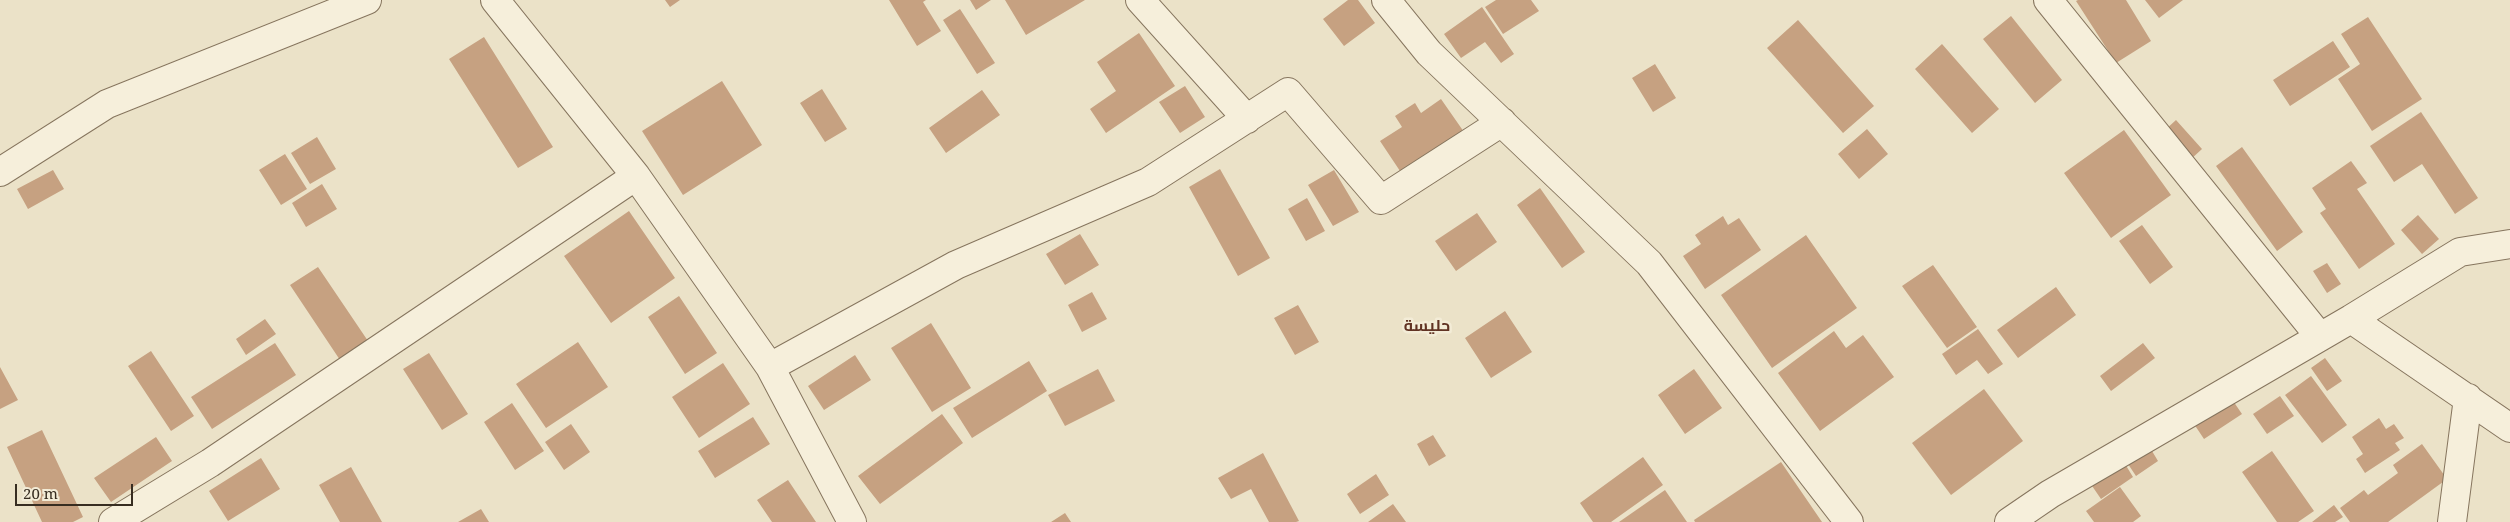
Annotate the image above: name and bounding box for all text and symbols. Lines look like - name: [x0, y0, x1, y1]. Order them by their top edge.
- district label: حليسة: [1404, 316, 1450, 336]
- scale bar: [18, 474, 135, 506]
- text: 20 m: [23, 483, 58, 503]

